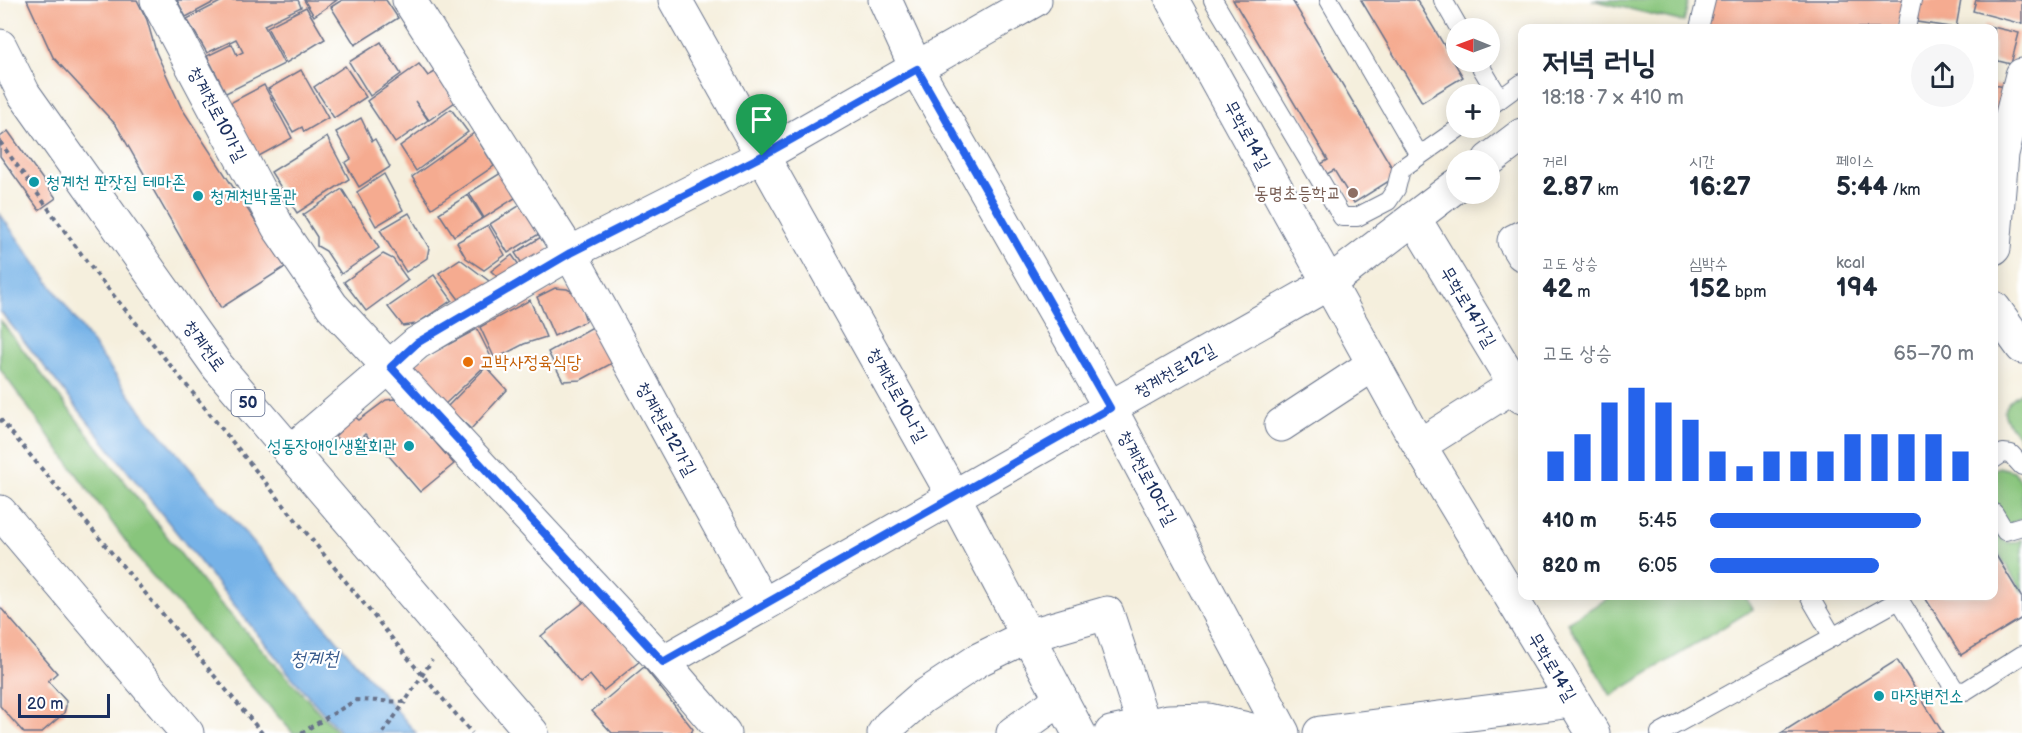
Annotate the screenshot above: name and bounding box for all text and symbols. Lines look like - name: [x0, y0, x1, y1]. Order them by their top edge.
- north arrow: [1446, 18, 1500, 72]
- map controls: [1446, 18, 1500, 204]
- text: 저녁 러닝: [1542, 43, 1657, 83]
- button: share: [1911, 44, 1974, 107]
- street label: 청계천로10가길: [183, 63, 251, 165]
- button: +: [1446, 84, 1500, 138]
- text: 18:18 · 7 × 410 m: [1542, 86, 1684, 110]
- pin: [736, 94, 787, 156]
- street label: 무학로14길: [1219, 97, 1275, 174]
- icon: arrive: [745, 103, 778, 136]
- button: −: [1446, 150, 1500, 204]
- text: 거리: [1542, 153, 1568, 172]
- text: 시간: [1689, 153, 1715, 172]
- text: 페이스: [1836, 153, 1875, 172]
- place label: 청계천 판잣집 테마존: [46, 172, 186, 193]
- text: 2.87: [1542, 172, 1593, 203]
- text: 16:27: [1689, 172, 1751, 203]
- text: 5:44: [1836, 172, 1888, 203]
- marker: 청계천 판잣집 테마존: [27, 175, 41, 189]
- text: km: [1593, 181, 1619, 200]
- text: /km: [1888, 181, 1921, 200]
- place label: 동명초등학교: [1254, 183, 1341, 204]
- place label: 청계천박물관: [210, 186, 297, 207]
- marker: 동명초등학교: [1346, 186, 1360, 200]
- marker: 청계천박물관: [191, 189, 205, 203]
- text: kcal: [1836, 254, 1865, 273]
- text: 고도 상승: [1542, 255, 1598, 274]
- text: 심박수: [1689, 255, 1728, 274]
- street label: 무학로14가길: [1436, 263, 1501, 352]
- text: 194: [1836, 273, 1878, 304]
- text: 42: [1542, 274, 1573, 305]
- text: 152: [1689, 274, 1731, 305]
- text: m: [1573, 283, 1590, 302]
- text: bpm: [1731, 283, 1766, 302]
- street label: 청계천로: [178, 316, 230, 376]
- street label: 청계천로12길: [1131, 339, 1220, 403]
- text: 고도 상승: [1542, 342, 1612, 366]
- text: 65–70 m: [1894, 342, 1974, 366]
- street label: 청계천로10나길: [862, 344, 932, 446]
- place label: 고박사정육식당: [480, 352, 582, 373]
- marker: 고박사정육식당: [461, 355, 475, 369]
- street label: 청계천로12가길: [631, 378, 701, 480]
- road number: 50: [232, 390, 264, 416]
- street label: 청계천로10다길: [1113, 427, 1181, 529]
- place label: 성동장애인생활회관: [267, 436, 397, 457]
- marker: 성동장애인생활회관: [402, 439, 416, 453]
- text: 410 m: [1542, 509, 1597, 533]
- text: 5:45: [1638, 509, 1677, 533]
- text: 820 m: [1542, 554, 1601, 578]
- text: 6:05: [1638, 554, 1677, 578]
- street label: 무학로14길: [1523, 629, 1581, 705]
- water label: 청계천: [290, 647, 340, 671]
- place label: 마장변전소: [1891, 686, 1963, 707]
- marker: 마장변전소: [1872, 689, 1886, 703]
- scale bar: [18, 691, 110, 718]
- text: 20 m: [27, 695, 63, 714]

